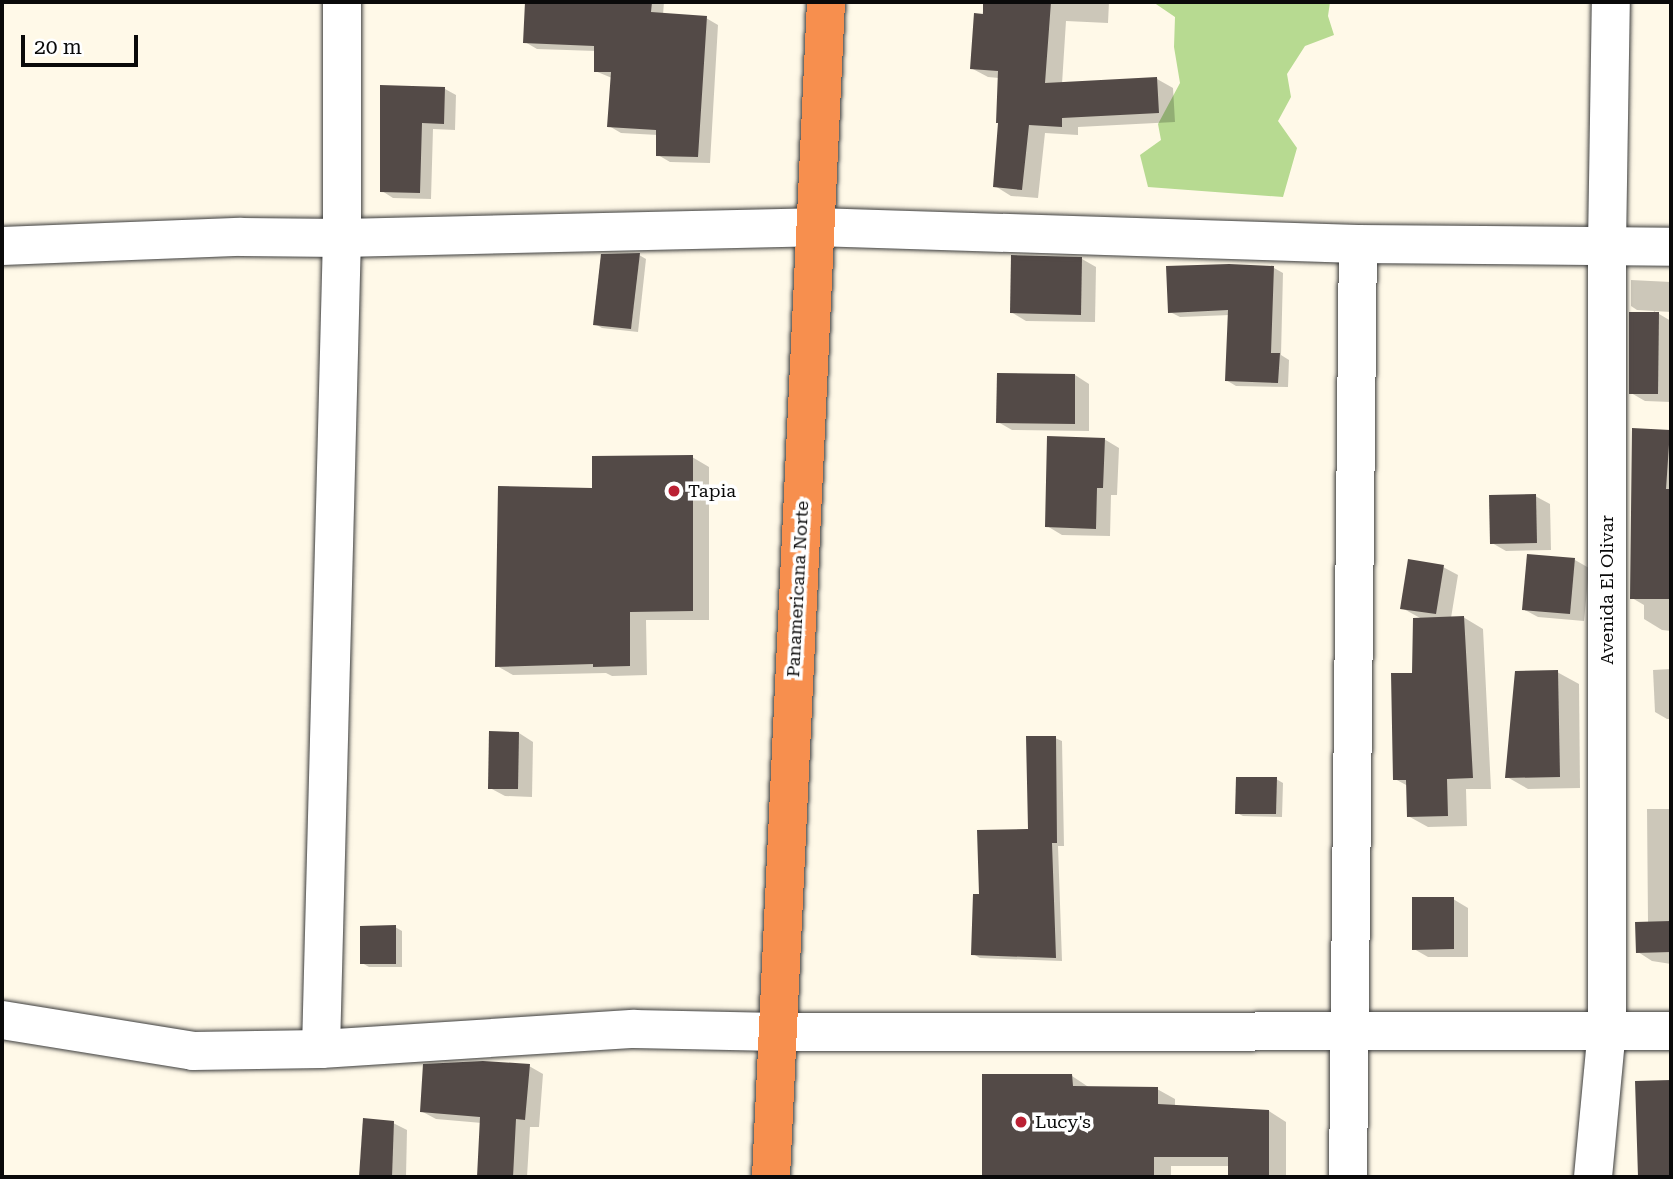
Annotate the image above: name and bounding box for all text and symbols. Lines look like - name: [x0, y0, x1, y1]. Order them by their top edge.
- scale bar: [24, 21, 142, 65]
- text: 20 m: [34, 35, 82, 59]
- place label: Tapia: [688, 480, 736, 502]
- marker: Tapia: [666, 483, 682, 499]
- street label: Panamericana Norte: [783, 500, 813, 678]
- street label: Avenida El Olivar: [1596, 515, 1618, 665]
- place label: Lucy's: [1035, 1111, 1091, 1133]
- marker: Lucy's: [1013, 1114, 1029, 1130]

